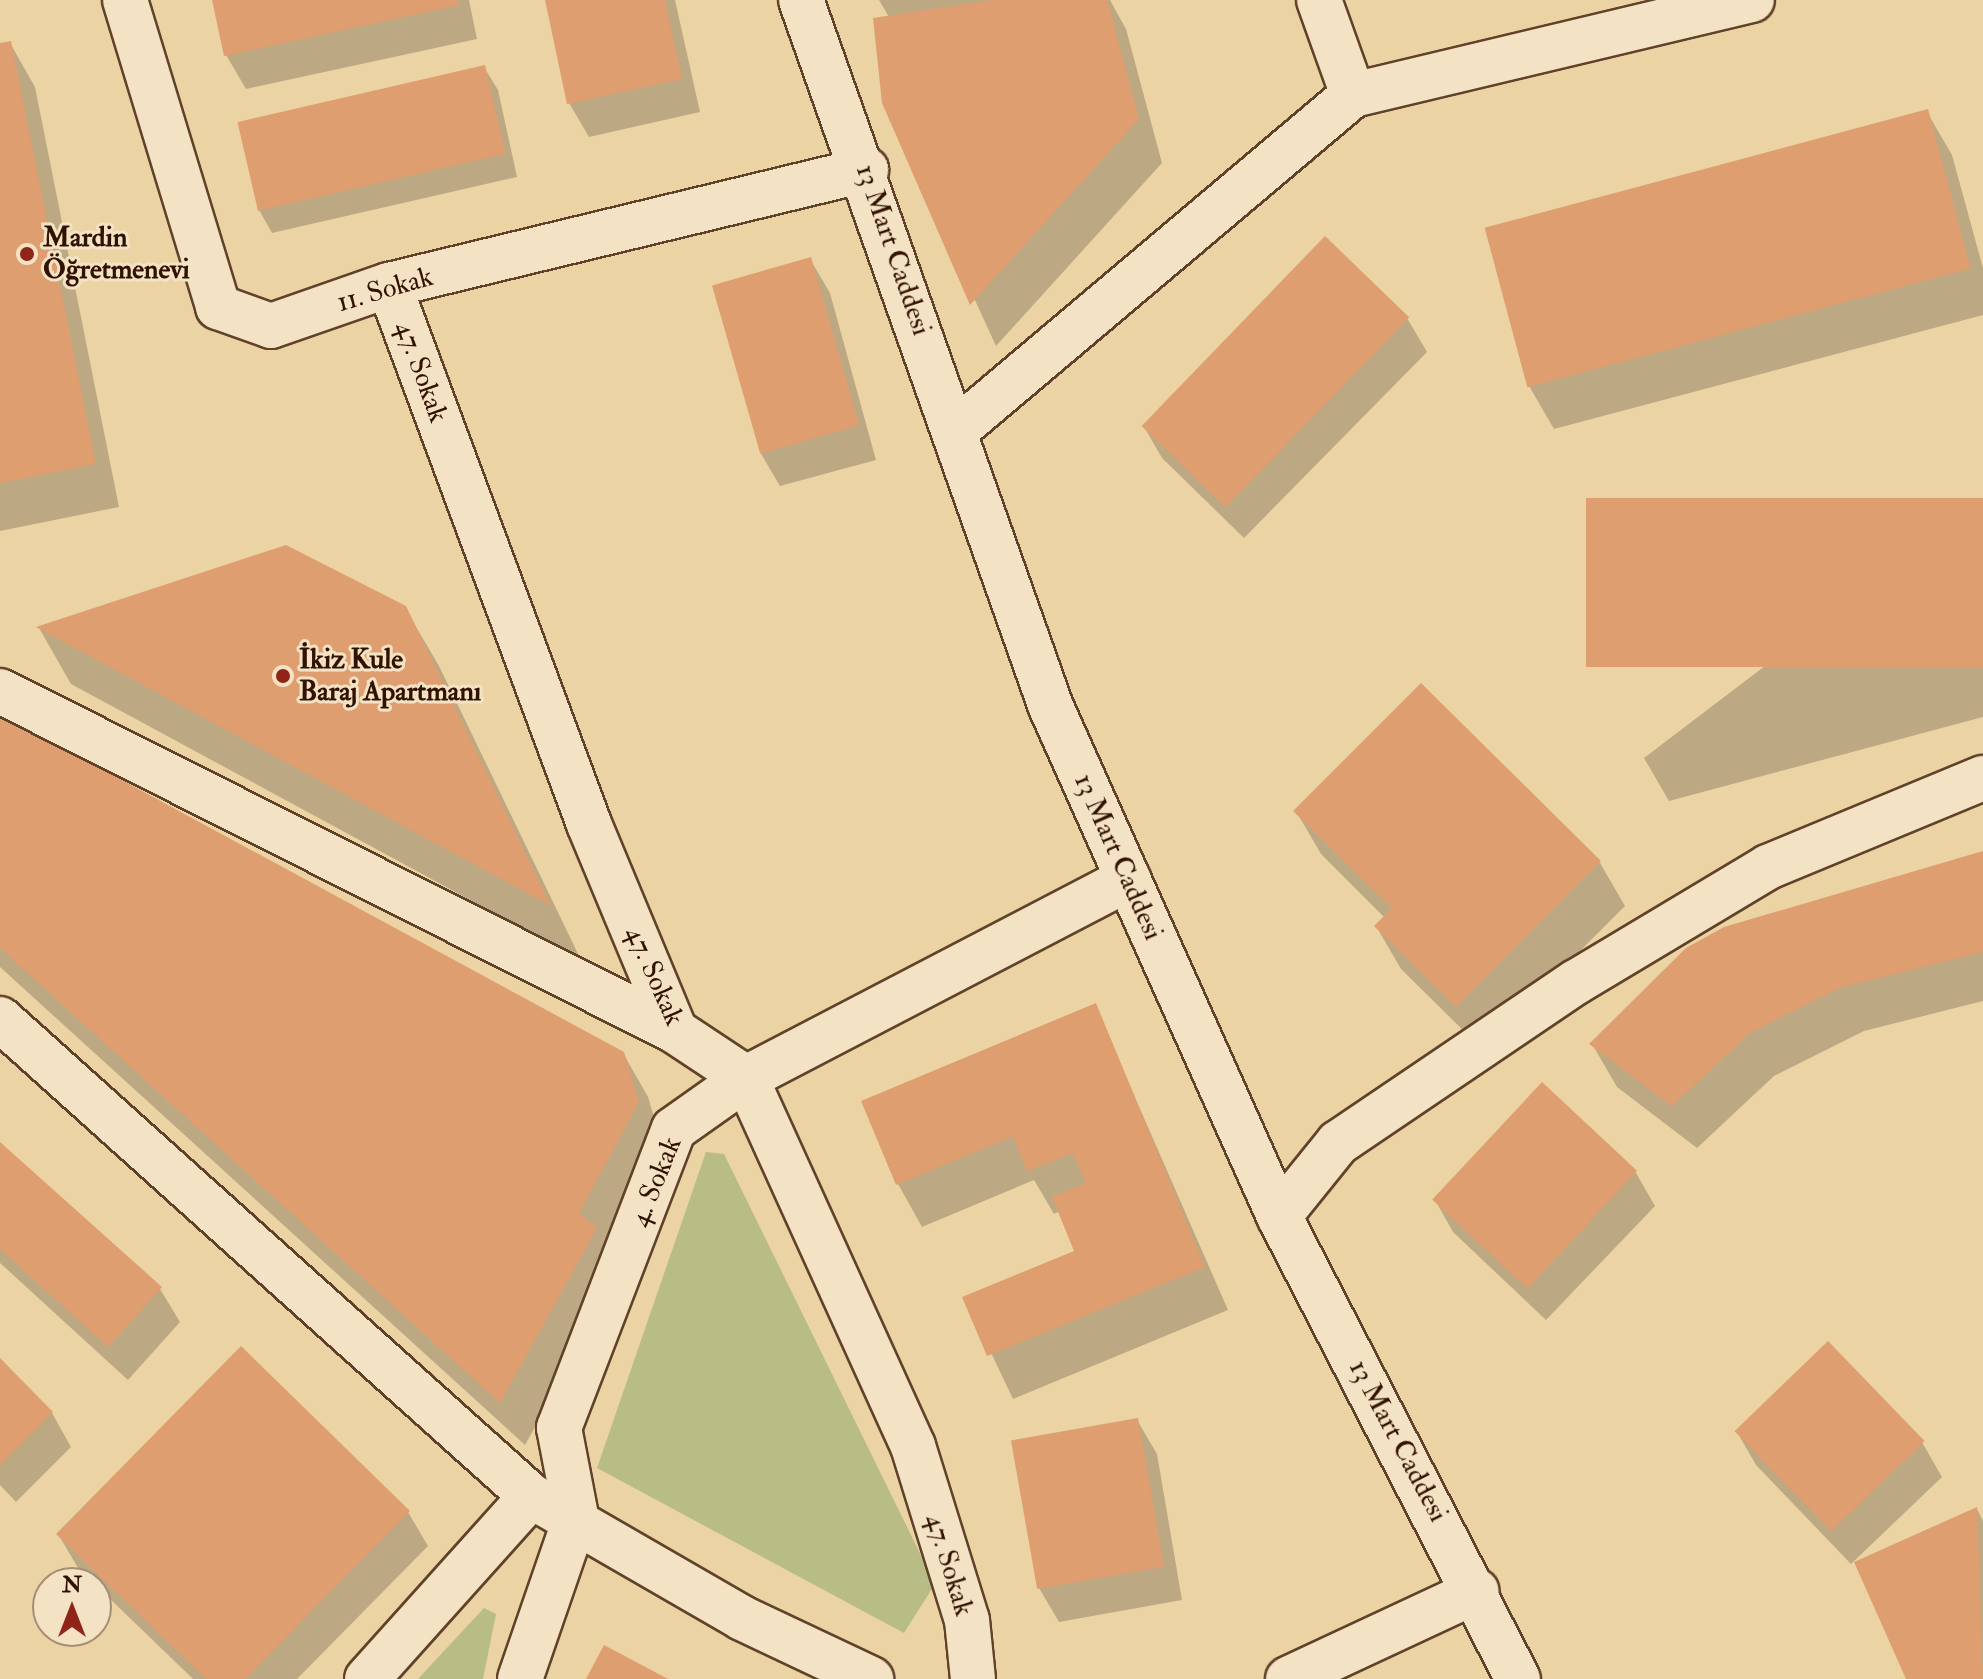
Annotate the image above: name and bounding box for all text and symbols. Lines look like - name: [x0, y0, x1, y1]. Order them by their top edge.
- street label: 13 Mart Caddesi: [848, 160, 938, 340]
- place label: Mardin Öğretmenevi: [43, 221, 190, 287]
- marker: Mardin Öğretmenevi: [18, 245, 36, 263]
- street label: 11. Sokak: [333, 260, 437, 320]
- street label: 47. Sokak: [387, 317, 455, 427]
- place label: İkiz Kule Baraj Apartmanı: [299, 643, 481, 709]
- marker: İkiz Kule Baraj Apartmanı: [274, 667, 292, 685]
- street label: 13 Mart Caddesi: [1066, 769, 1170, 945]
- street label: 47. Sokak: [617, 921, 691, 1031]
- street label: 4. Sokak: [623, 1132, 689, 1232]
- street label: 13 Mart Caddesi: [1341, 1354, 1455, 1528]
- street label: 47. Sokak: [918, 1510, 980, 1620]
- north arrow: [32, 1567, 112, 1647]
- text: N: [62, 1571, 82, 1599]

